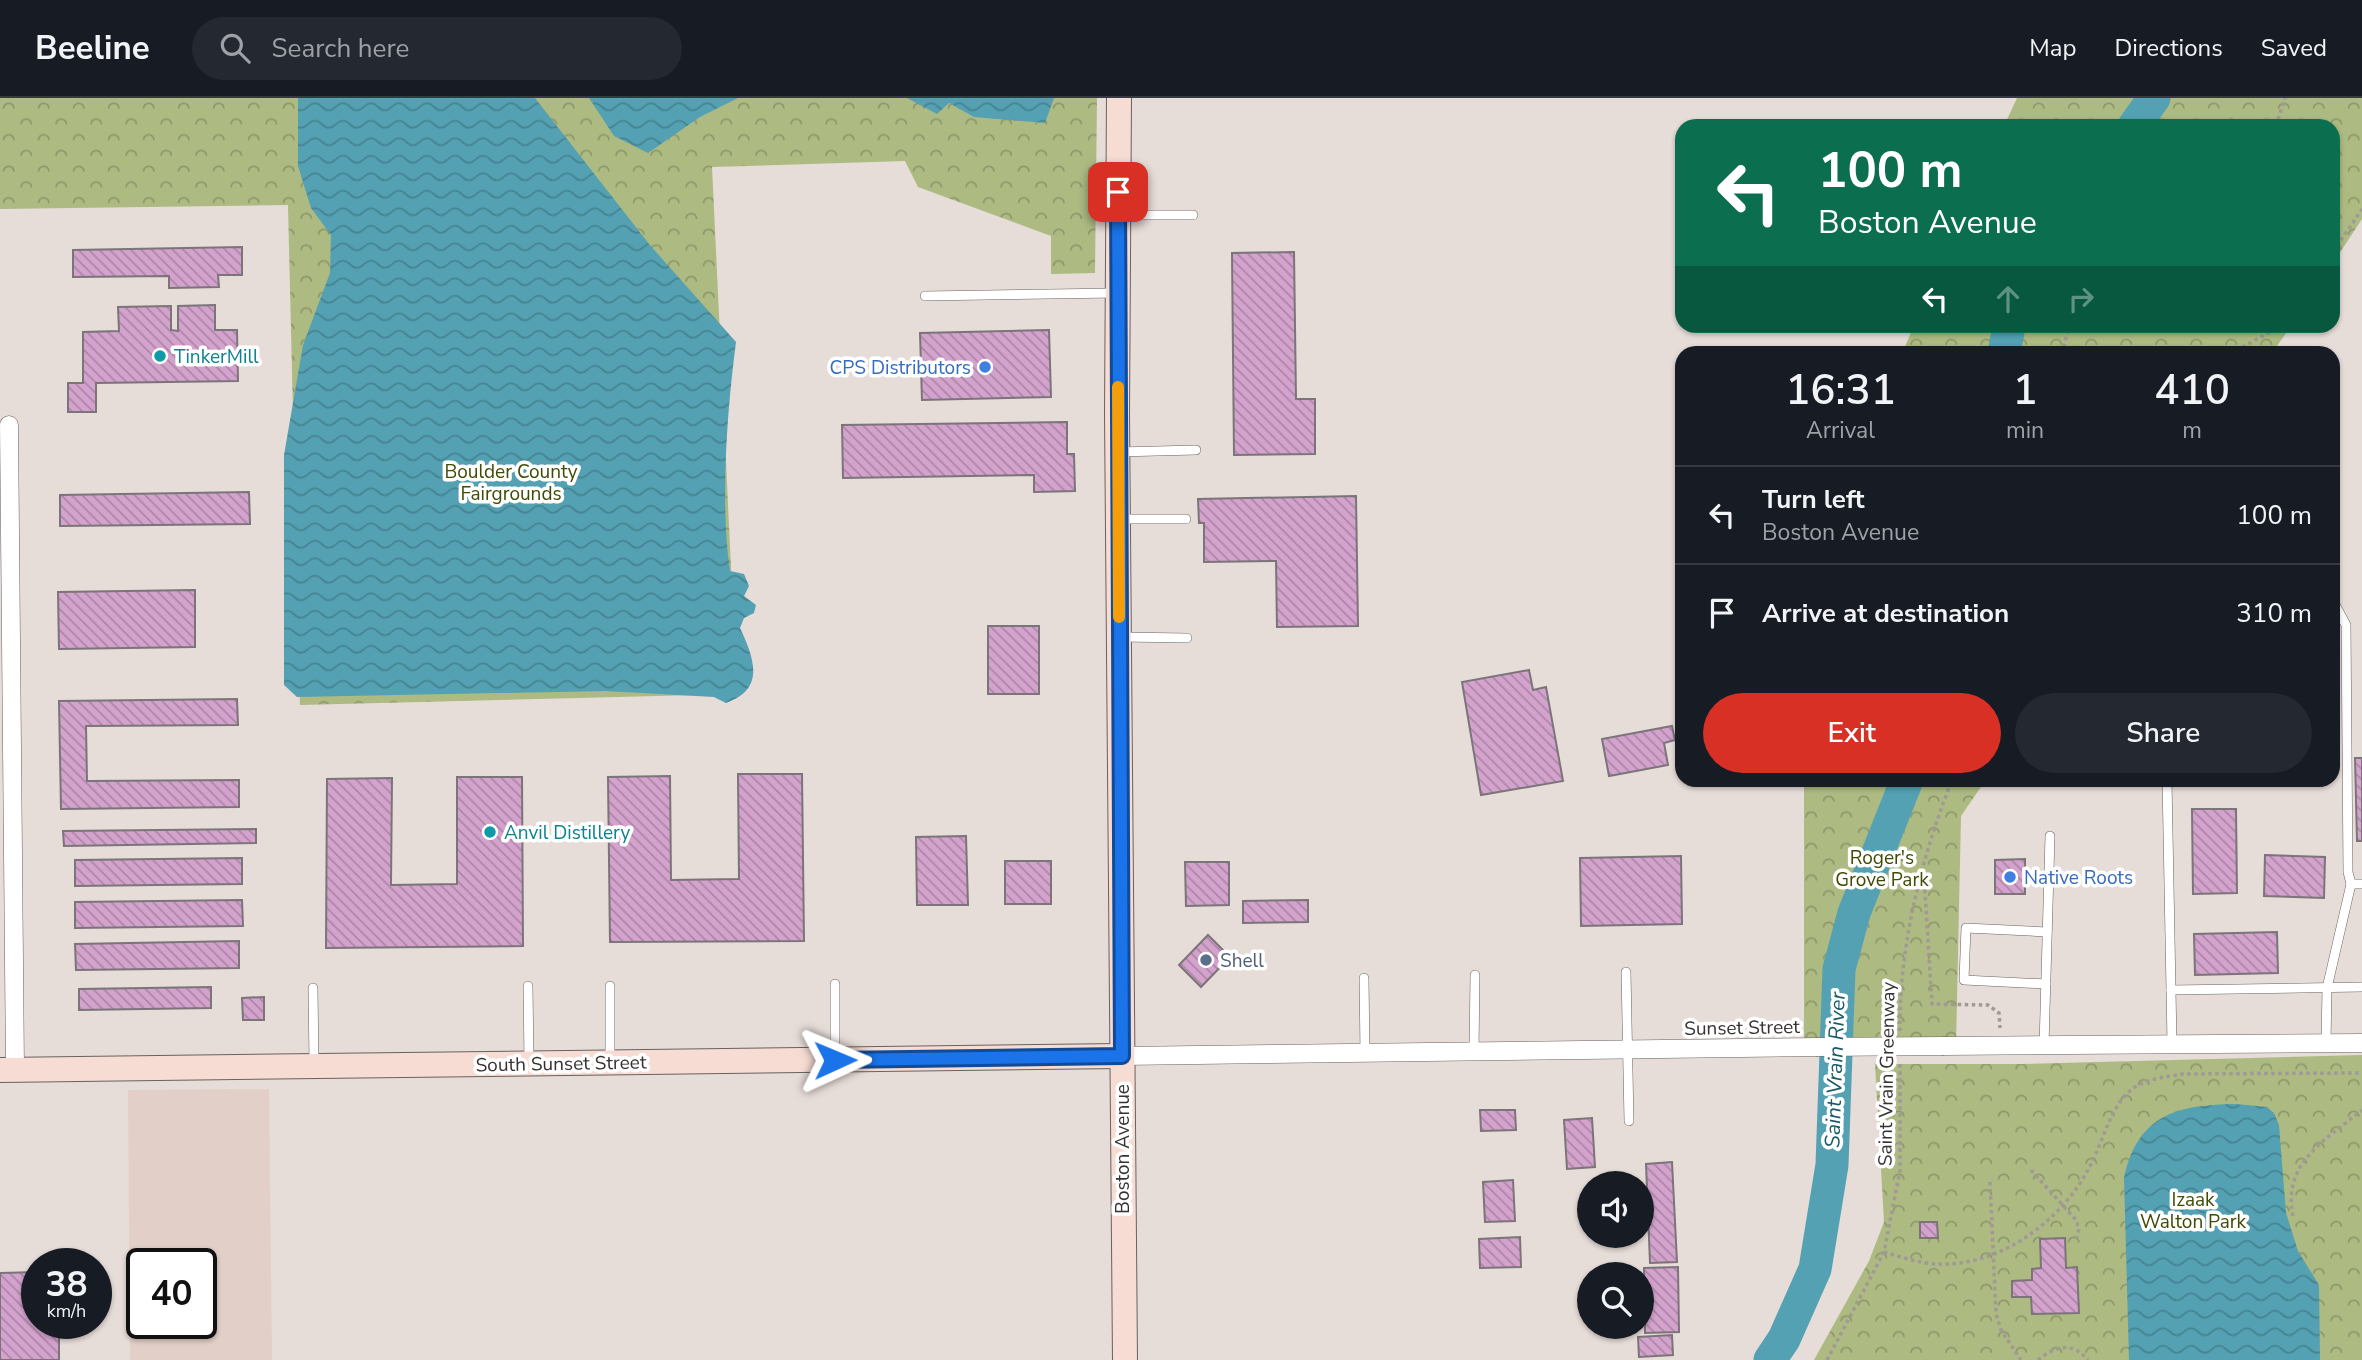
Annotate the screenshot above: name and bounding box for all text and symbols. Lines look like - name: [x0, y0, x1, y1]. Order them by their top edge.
- search box: [192, 17, 682, 80]
- text: Beeline: [35, 26, 150, 71]
- icon: search: [216, 29, 254, 67]
- text: Search here: [272, 31, 409, 66]
- text: Map: [2029, 32, 2076, 64]
- text: Directions: [2114, 32, 2223, 64]
- text: Saved: [2261, 32, 2327, 64]
- text: 100 m: [1818, 137, 1962, 204]
- icon: left: [1703, 147, 1794, 238]
- pin: [1088, 162, 1148, 222]
- icon: arrive: [1099, 173, 1137, 211]
- text: Boston Avenue: [1818, 201, 2037, 244]
- icon: left: [1916, 280, 1954, 318]
- icon: ahead: [1989, 280, 2027, 318]
- icon: right: [2062, 280, 2100, 318]
- place label: TinkerMill: [174, 344, 259, 370]
- marker: TinkerMill: [152, 348, 168, 364]
- place label: CPS Distributors: [830, 355, 971, 381]
- marker: CPS Distributors: [977, 359, 993, 375]
- text: 16:31: [1785, 362, 1896, 419]
- text: 1: [2012, 362, 2038, 419]
- text: 410: [2154, 362, 2230, 419]
- text: Arrival: [1806, 415, 1875, 446]
- text: min: [2006, 415, 2044, 446]
- text: m: [2182, 415, 2202, 446]
- park label: Boulder County Fairgrounds: [444, 459, 578, 507]
- text: Turn left: [1762, 482, 1865, 517]
- icon: left: [1703, 496, 1741, 534]
- text: 100 m: [2236, 498, 2312, 533]
- text: Boston Avenue: [1762, 517, 1919, 548]
- icon: arrive: [1703, 594, 1741, 632]
- text: Arrive at destination: [1762, 596, 2009, 631]
- text: 310 m: [2236, 596, 2312, 631]
- button: Exit: [1703, 693, 2001, 773]
- button: Share: [2015, 693, 2312, 773]
- place label: Anvil Distillery: [504, 820, 630, 846]
- marker: Anvil Distillery: [482, 824, 498, 840]
- park label: Roger's Grove Park: [1835, 845, 1929, 893]
- place label: Native Roots: [2024, 865, 2133, 891]
- marker: Native Roots: [2002, 869, 2018, 885]
- place label: Shell: [1220, 948, 1264, 974]
- marker: Shell: [1198, 952, 1214, 968]
- street label: Saint Vrain Greenway: [1872, 981, 1902, 1166]
- water label: Saint Vrain River: [1818, 991, 1852, 1148]
- street label: Sunset Street: [1684, 1014, 1800, 1042]
- position arrow: [798, 1023, 872, 1097]
- street label: South Sunset Street: [475, 1050, 647, 1078]
- street label: Boston Avenue: [1110, 1084, 1136, 1214]
- map controls: [1577, 1171, 1654, 1339]
- button: sound: [1577, 1171, 1654, 1248]
- park label: Izaak Walton Park: [2140, 1187, 2247, 1235]
- speed limit sign: 40: [126, 1248, 217, 1339]
- text: 38: [45, 1261, 88, 1308]
- button: search: [1577, 1262, 1654, 1339]
- text: km/h: [47, 1299, 86, 1323]

